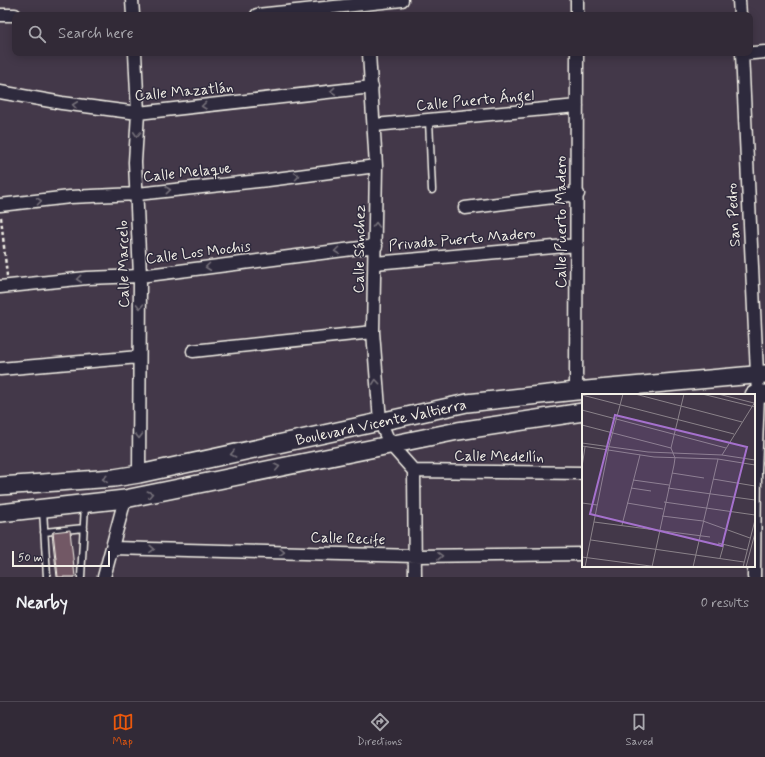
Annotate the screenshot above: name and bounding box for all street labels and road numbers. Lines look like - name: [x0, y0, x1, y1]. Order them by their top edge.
- street label: Calle Mazatlán: [134, 78, 234, 106]
- street label: Calle Puerto Ángel: [415, 85, 535, 117]
- street label: Calle Puerto Madero: [552, 156, 572, 288]
- street label: Calle Melaque: [142, 158, 232, 188]
- street label: San Pedro: [722, 182, 746, 247]
- street label: Calle Sánchez: [349, 204, 371, 294]
- street label: Calle Marcelo: [113, 220, 135, 308]
- street label: Privada Puerto Madero: [388, 224, 536, 256]
- street label: Calle Los Mochis: [145, 237, 252, 269]
- street label: Boulevard Vicente Valtierra: [294, 395, 469, 451]
- street label: Calle Medellín: [454, 446, 544, 468]
- street label: Calle Recife: [310, 528, 386, 550]

